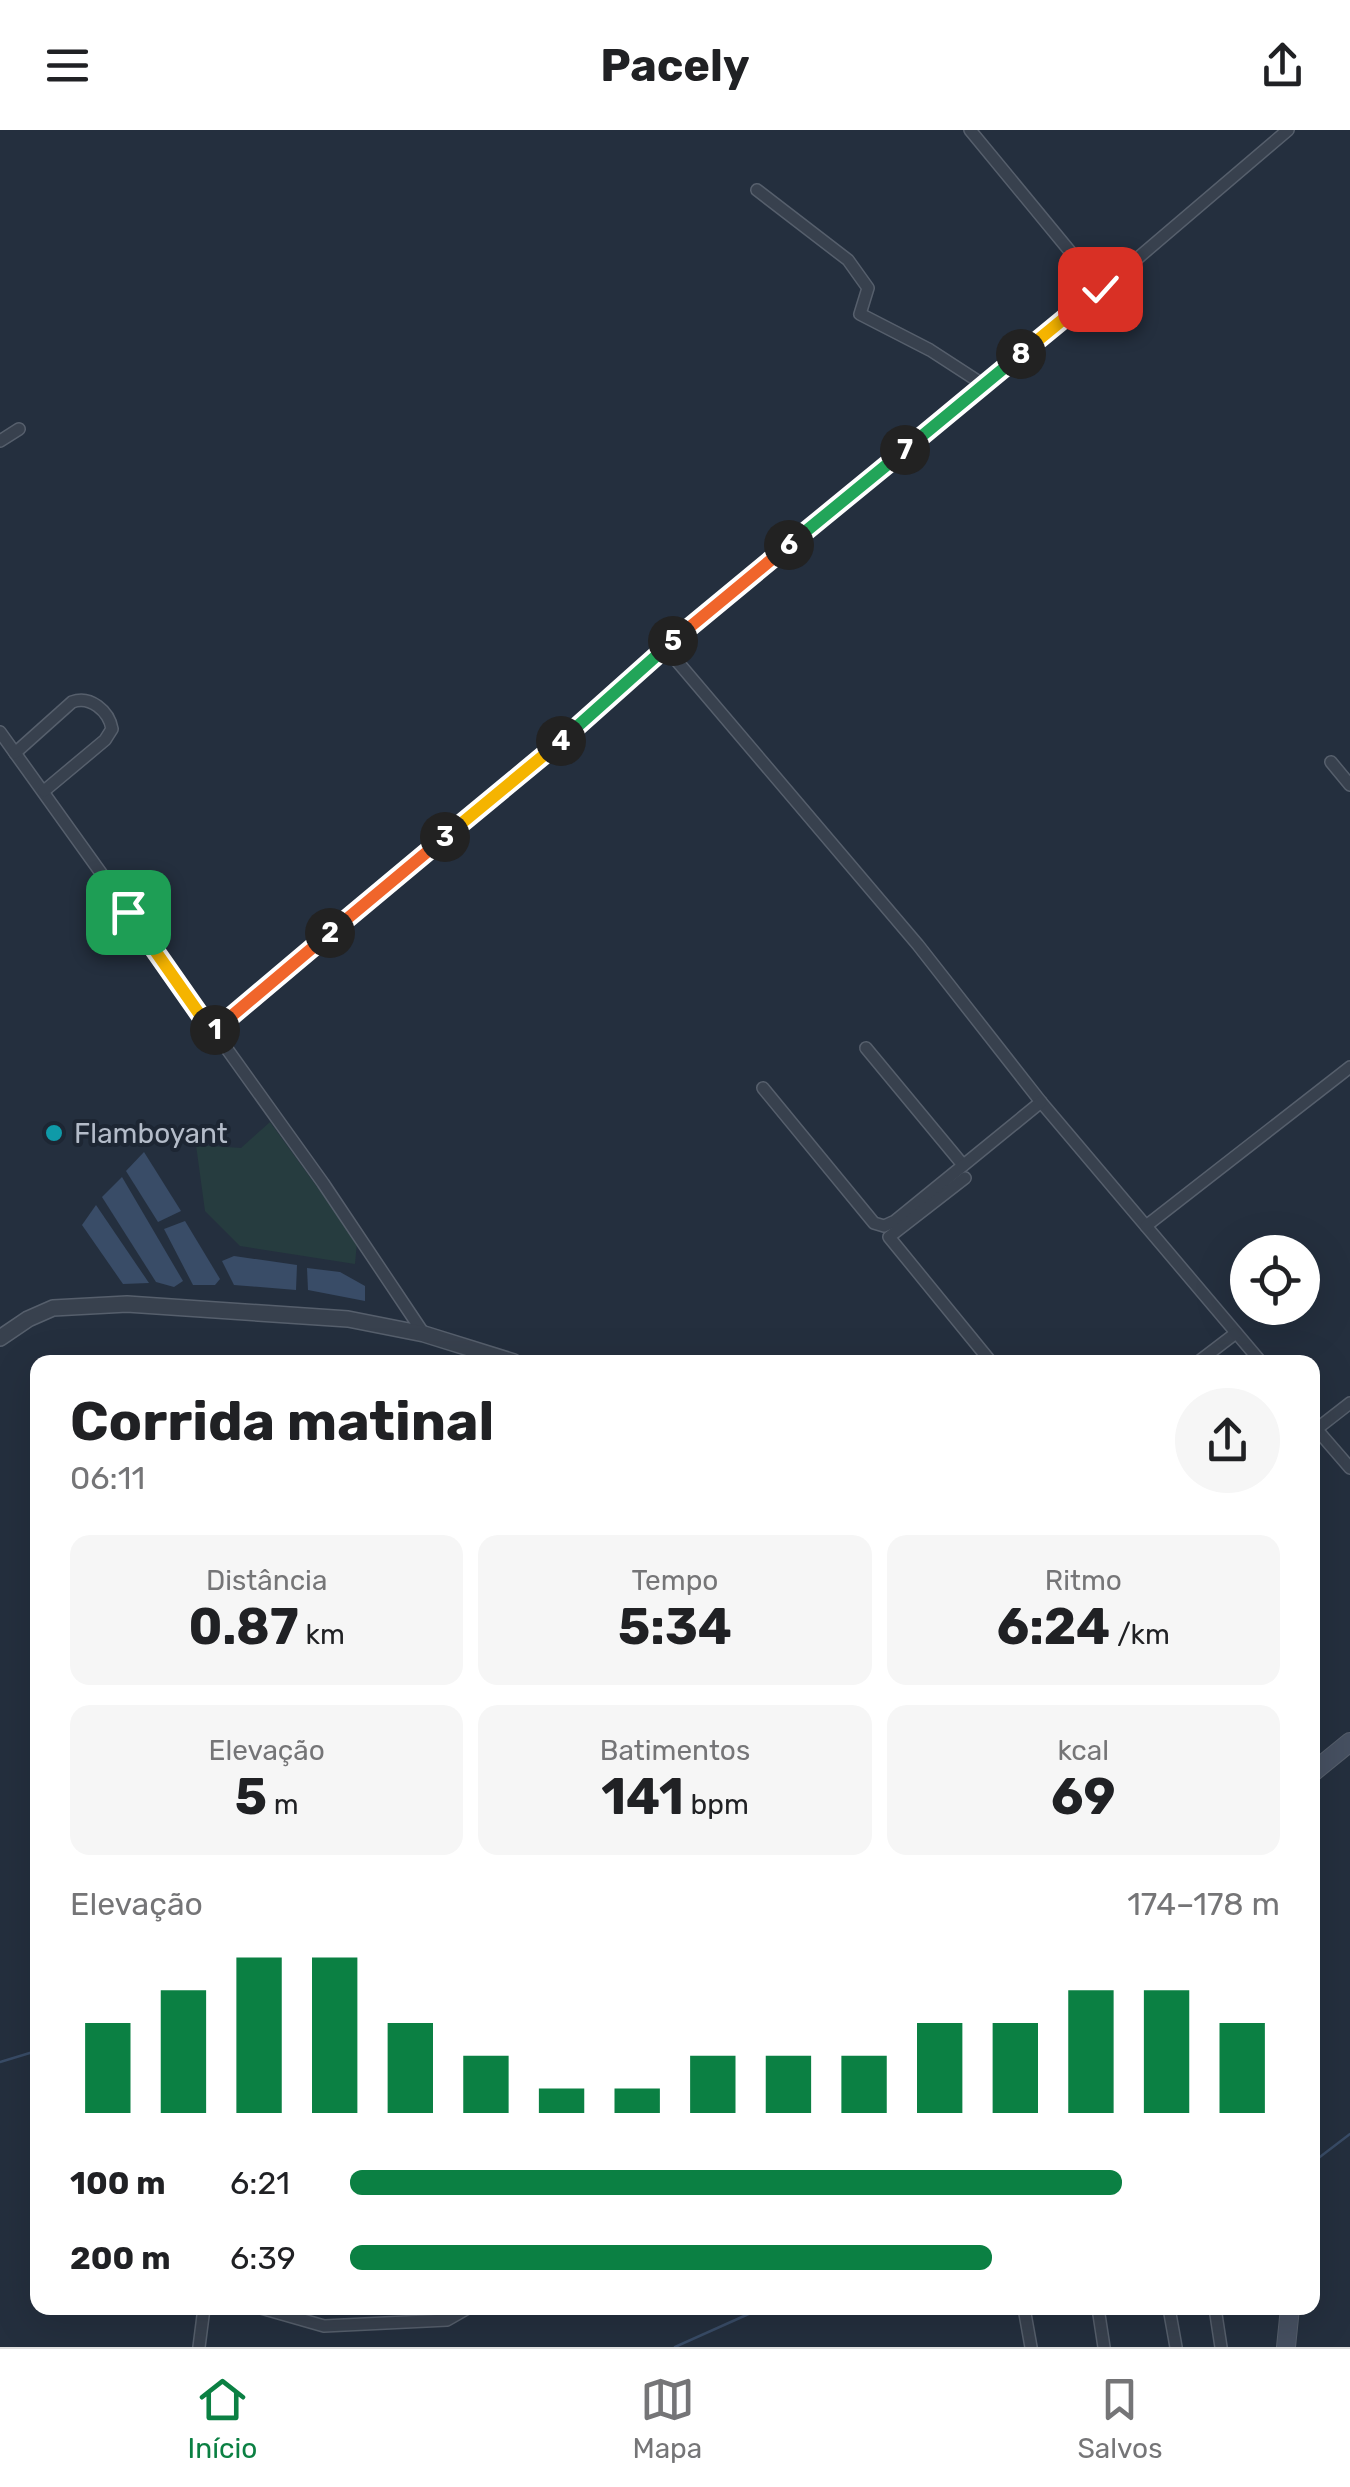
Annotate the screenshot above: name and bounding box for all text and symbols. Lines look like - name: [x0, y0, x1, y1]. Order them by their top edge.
- icon: menu: [40, 38, 95, 93]
- icon: share: [1255, 38, 1310, 93]
- text: Pacely: [600, 39, 750, 92]
- pin: [1058, 247, 1143, 332]
- icon: check: [1073, 262, 1128, 317]
- pin: 8: [996, 329, 1046, 379]
- text: 8: [1012, 337, 1030, 370]
- pin: 7: [880, 425, 930, 475]
- text: 7: [897, 433, 913, 466]
- pin: 6: [764, 520, 814, 570]
- text: 6: [780, 528, 798, 561]
- pin: 5: [648, 616, 698, 666]
- text: 5: [664, 624, 682, 657]
- pin: 4: [536, 716, 586, 766]
- text: 4: [551, 724, 571, 757]
- pin: 3: [420, 812, 470, 862]
- text: 3: [436, 820, 454, 853]
- pin: [86, 870, 171, 955]
- icon: arrive: [101, 885, 156, 940]
- pin: 2: [305, 908, 355, 958]
- text: 2: [321, 916, 339, 949]
- pin: 1: [190, 1005, 240, 1055]
- text: 1: [208, 1013, 222, 1046]
- place label: Flamboyant: [74, 1117, 228, 1150]
- marker: Flamboyant: [43, 1122, 65, 1144]
- map controls: [1230, 1235, 1320, 1325]
- button: locate: [1230, 1235, 1320, 1325]
- button: share: [1175, 1388, 1280, 1493]
- text: Corrida matinal: [70, 1389, 494, 1454]
- text: 06:11: [70, 1459, 145, 1497]
- text: Distância: [206, 1564, 327, 1597]
- text: Tempo: [632, 1564, 718, 1597]
- text: Ritmo: [1045, 1564, 1122, 1597]
- text: 0.87: [189, 1597, 299, 1657]
- text: 5:34: [618, 1597, 732, 1657]
- text: 6:24: [997, 1597, 1110, 1657]
- text: km: [299, 1618, 345, 1651]
- text: /km: [1110, 1618, 1170, 1651]
- text: Elevação: [208, 1734, 325, 1767]
- text: Batimentos: [600, 1734, 750, 1767]
- text: kcal: [1058, 1734, 1109, 1767]
- text: 5: [235, 1767, 267, 1827]
- text: 141: [601, 1767, 684, 1827]
- text: 69: [1051, 1767, 1116, 1827]
- text: m: [267, 1788, 299, 1821]
- text: bpm: [684, 1788, 749, 1821]
- text: Elevação: [70, 1885, 203, 1923]
- text: 174–178 m: [1127, 1885, 1280, 1923]
- text: 100 m: [70, 2164, 166, 2202]
- text: 6:21: [230, 2164, 290, 2202]
- text: 200 m: [70, 2239, 170, 2277]
- text: 6:39: [230, 2239, 296, 2277]
- tab: Início: [188, 2372, 257, 2465]
- tab: Mapa: [632, 2372, 702, 2465]
- tab: Salvos: [1077, 2372, 1162, 2465]

